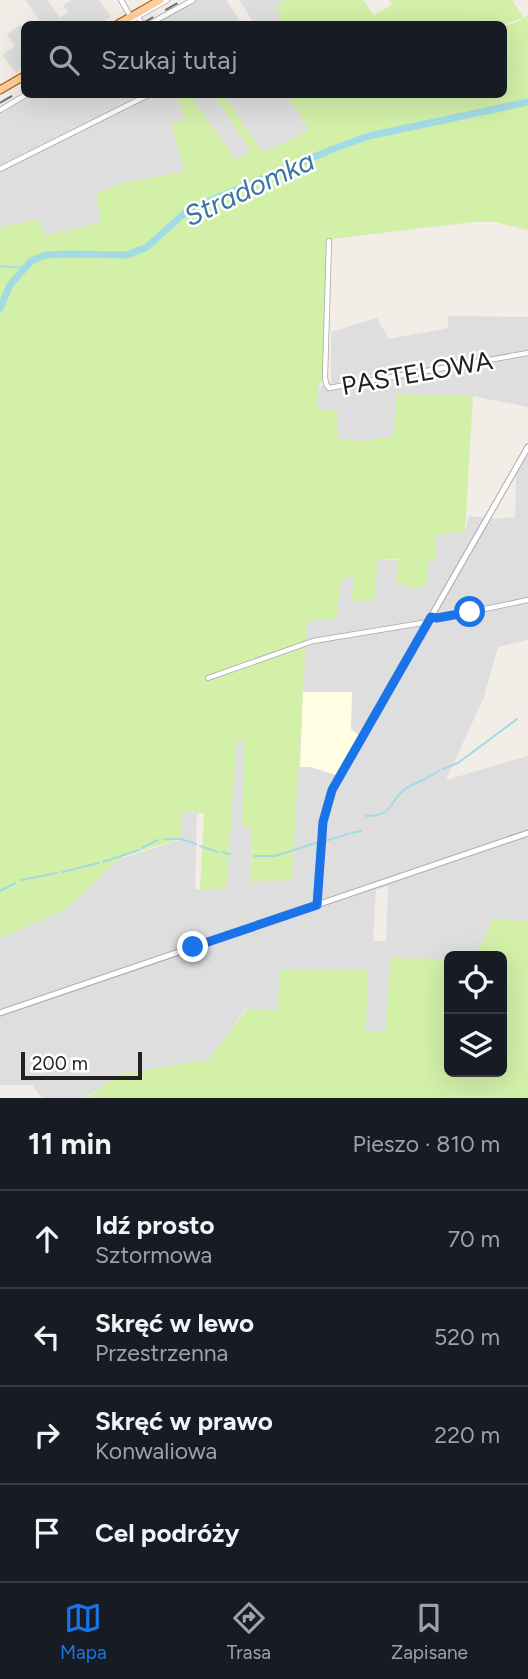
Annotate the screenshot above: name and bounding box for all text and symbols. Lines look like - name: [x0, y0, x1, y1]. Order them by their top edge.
- search box: [21, 21, 507, 98]
- icon: search: [45, 41, 83, 79]
- text: Szukaj tutaj: [101, 44, 238, 76]
- water label: Stradomka: [178, 143, 320, 233]
- street label: PASTELOWA: [339, 344, 496, 402]
- route start: [454, 596, 485, 627]
- route end: [177, 931, 208, 962]
- map controls: [444, 951, 507, 1077]
- button: locate: [444, 951, 507, 1014]
- button: layers: [444, 1014, 507, 1077]
- scale bar: [21, 1049, 142, 1081]
- text: 200 m: [32, 1052, 88, 1075]
- text: 11 min: [28, 1125, 112, 1162]
- text: Pieszo · 810 m: [353, 1130, 500, 1158]
- text: Idź prosto: [95, 1209, 215, 1241]
- icon: ahead: [28, 1220, 66, 1258]
- text: 70 m: [448, 1225, 500, 1253]
- text: Sztormowa: [95, 1241, 212, 1269]
- text: Skręć w lewo: [95, 1307, 254, 1339]
- icon: left: [28, 1318, 66, 1356]
- text: 520 m: [434, 1323, 500, 1351]
- text: Przestrzenna: [95, 1339, 228, 1367]
- text: Skręć w prawo: [95, 1405, 273, 1437]
- icon: right: [28, 1416, 66, 1454]
- text: 220 m: [434, 1421, 500, 1449]
- text: Konwaliowa: [95, 1437, 217, 1465]
- icon: arrive: [28, 1514, 66, 1552]
- text: Cel podróży: [95, 1517, 239, 1549]
- tab: Mapa: [60, 1599, 107, 1664]
- tab: Trasa: [227, 1599, 271, 1664]
- tab: Zapisane: [391, 1599, 468, 1664]

